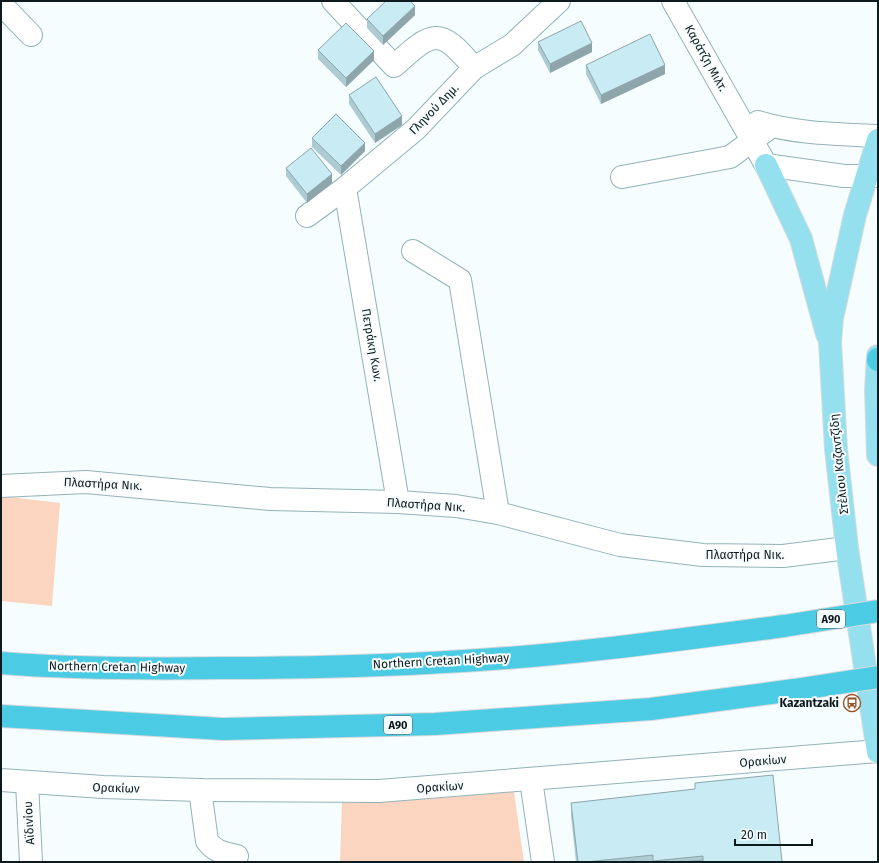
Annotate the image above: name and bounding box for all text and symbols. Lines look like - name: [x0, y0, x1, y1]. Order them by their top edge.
- street label: Καράτζη Μιλτ.: [682, 22, 730, 94]
- street label: Γληνού Δημ.: [406, 81, 462, 137]
- street label: Πετράκη Κων.: [359, 307, 385, 383]
- street label: Στέλιου Καζαντζίδη: [827, 413, 851, 515]
- street label: Πλαστήρα Νικ.: [63, 475, 143, 493]
- street label: Πλαστήρα Νικ.: [386, 495, 466, 515]
- street label: Πλαστήρα Νικ.: [706, 548, 785, 562]
- road number: Α90: [817, 610, 845, 628]
- street label: Northern Cretan Highway: [373, 650, 510, 672]
- street label: Northern Cretan Highway: [49, 659, 185, 675]
- bus stop icon: Kazantzaki: [842, 693, 862, 713]
- place label: Kazantzaki: [780, 696, 839, 710]
- road number: Α90: [384, 716, 412, 734]
- street label: Ορακίων: [739, 752, 787, 770]
- street label: Ορακίων: [416, 778, 464, 796]
- street label: Ορακίων: [92, 780, 140, 796]
- street label: Αϊδινίου: [21, 801, 37, 845]
- scale bar: [735, 821, 812, 847]
- text: 20 m: [741, 828, 767, 842]

